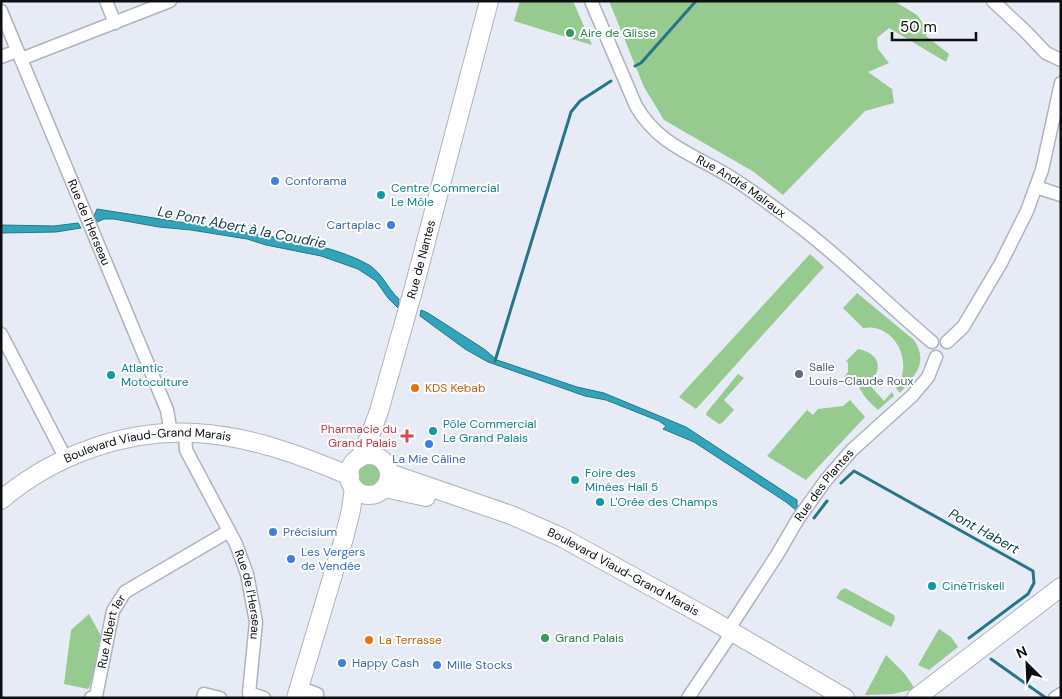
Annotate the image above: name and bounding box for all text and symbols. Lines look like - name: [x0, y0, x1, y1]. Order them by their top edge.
- scale bar: [892, 10, 976, 42]
- text: 50 m: [900, 17, 937, 37]
- place label: Aire de Glisse: [580, 25, 656, 41]
- marker: Aire de Glisse: [564, 27, 576, 39]
- street label: Rue André Malraux: [693, 151, 789, 221]
- place label: Conforama: [285, 173, 347, 189]
- marker: Conforama: [269, 175, 281, 187]
- street label: Rue de l'Herseau: [64, 177, 114, 268]
- place label: Centre Commercial Le Môle: [391, 180, 499, 210]
- marker: Centre Commercial Le Môle: [375, 189, 387, 201]
- water label: Le Pont Abert à la Coudrie: [156, 202, 328, 252]
- place label: Cartaplac: [327, 217, 381, 233]
- street label: Rue de Nantes: [403, 218, 439, 301]
- marker: Cartaplac: [385, 219, 397, 231]
- place label: Salle Louis-Claude Roux: [809, 359, 913, 389]
- place label: Atlantic Motoculture: [121, 360, 189, 390]
- marker: Salle Louis-Claude Roux: [793, 368, 805, 380]
- marker: Atlantic Motoculture: [105, 369, 117, 381]
- place label: KDS Kebab: [425, 380, 485, 396]
- marker: KDS Kebab: [409, 382, 421, 394]
- place label: Pôle Commercial Le Grand Palais: [443, 416, 537, 446]
- place label: Pharmacie du Grand Palais: [321, 421, 397, 451]
- street label: Boulevard Viaud-Grand Marais: [61, 425, 232, 467]
- marker: Pôle Commercial Le Grand Palais: [427, 425, 439, 437]
- marker: Pharmacie du Grand Palais: [401, 430, 413, 442]
- marker: La Mie Câline: [423, 438, 435, 450]
- street label: Rue des Plantes: [791, 445, 857, 525]
- place label: La Mie Câline: [392, 451, 466, 467]
- place label: Foire des Minées Hall 5: [585, 465, 658, 495]
- marker: Foire des Minées Hall 5: [569, 474, 581, 486]
- place label: L'Orée des Champs: [610, 494, 718, 510]
- marker: L'Orée des Champs: [594, 496, 606, 508]
- water label: Pont Habert: [945, 504, 1023, 558]
- place label: Précisium: [283, 524, 337, 540]
- street label: Boulevard Viaud-Grand Marais: [545, 524, 702, 620]
- marker: Précisium: [267, 526, 279, 538]
- place label: Les Vergers de Vendée: [301, 544, 365, 574]
- street label: Rue de l'Herseau: [231, 547, 264, 641]
- marker: Les Vergers de Vendée: [285, 553, 297, 565]
- place label: CinéTriskell: [942, 578, 1004, 594]
- marker: CinéTriskell: [926, 580, 938, 592]
- street label: Rue Albert 1er: [94, 591, 130, 670]
- place label: Grand Palais: [555, 630, 624, 646]
- place label: La Terrasse: [379, 632, 442, 648]
- marker: Grand Palais: [539, 632, 551, 644]
- marker: La Terrasse: [363, 634, 375, 646]
- north arrow: [1002, 639, 1052, 689]
- text: N: [1013, 642, 1030, 662]
- place label: Happy Cash: [352, 655, 419, 671]
- marker: Happy Cash: [336, 657, 348, 669]
- place label: Mille Stocks: [447, 657, 513, 673]
- marker: Mille Stocks: [431, 659, 443, 671]

